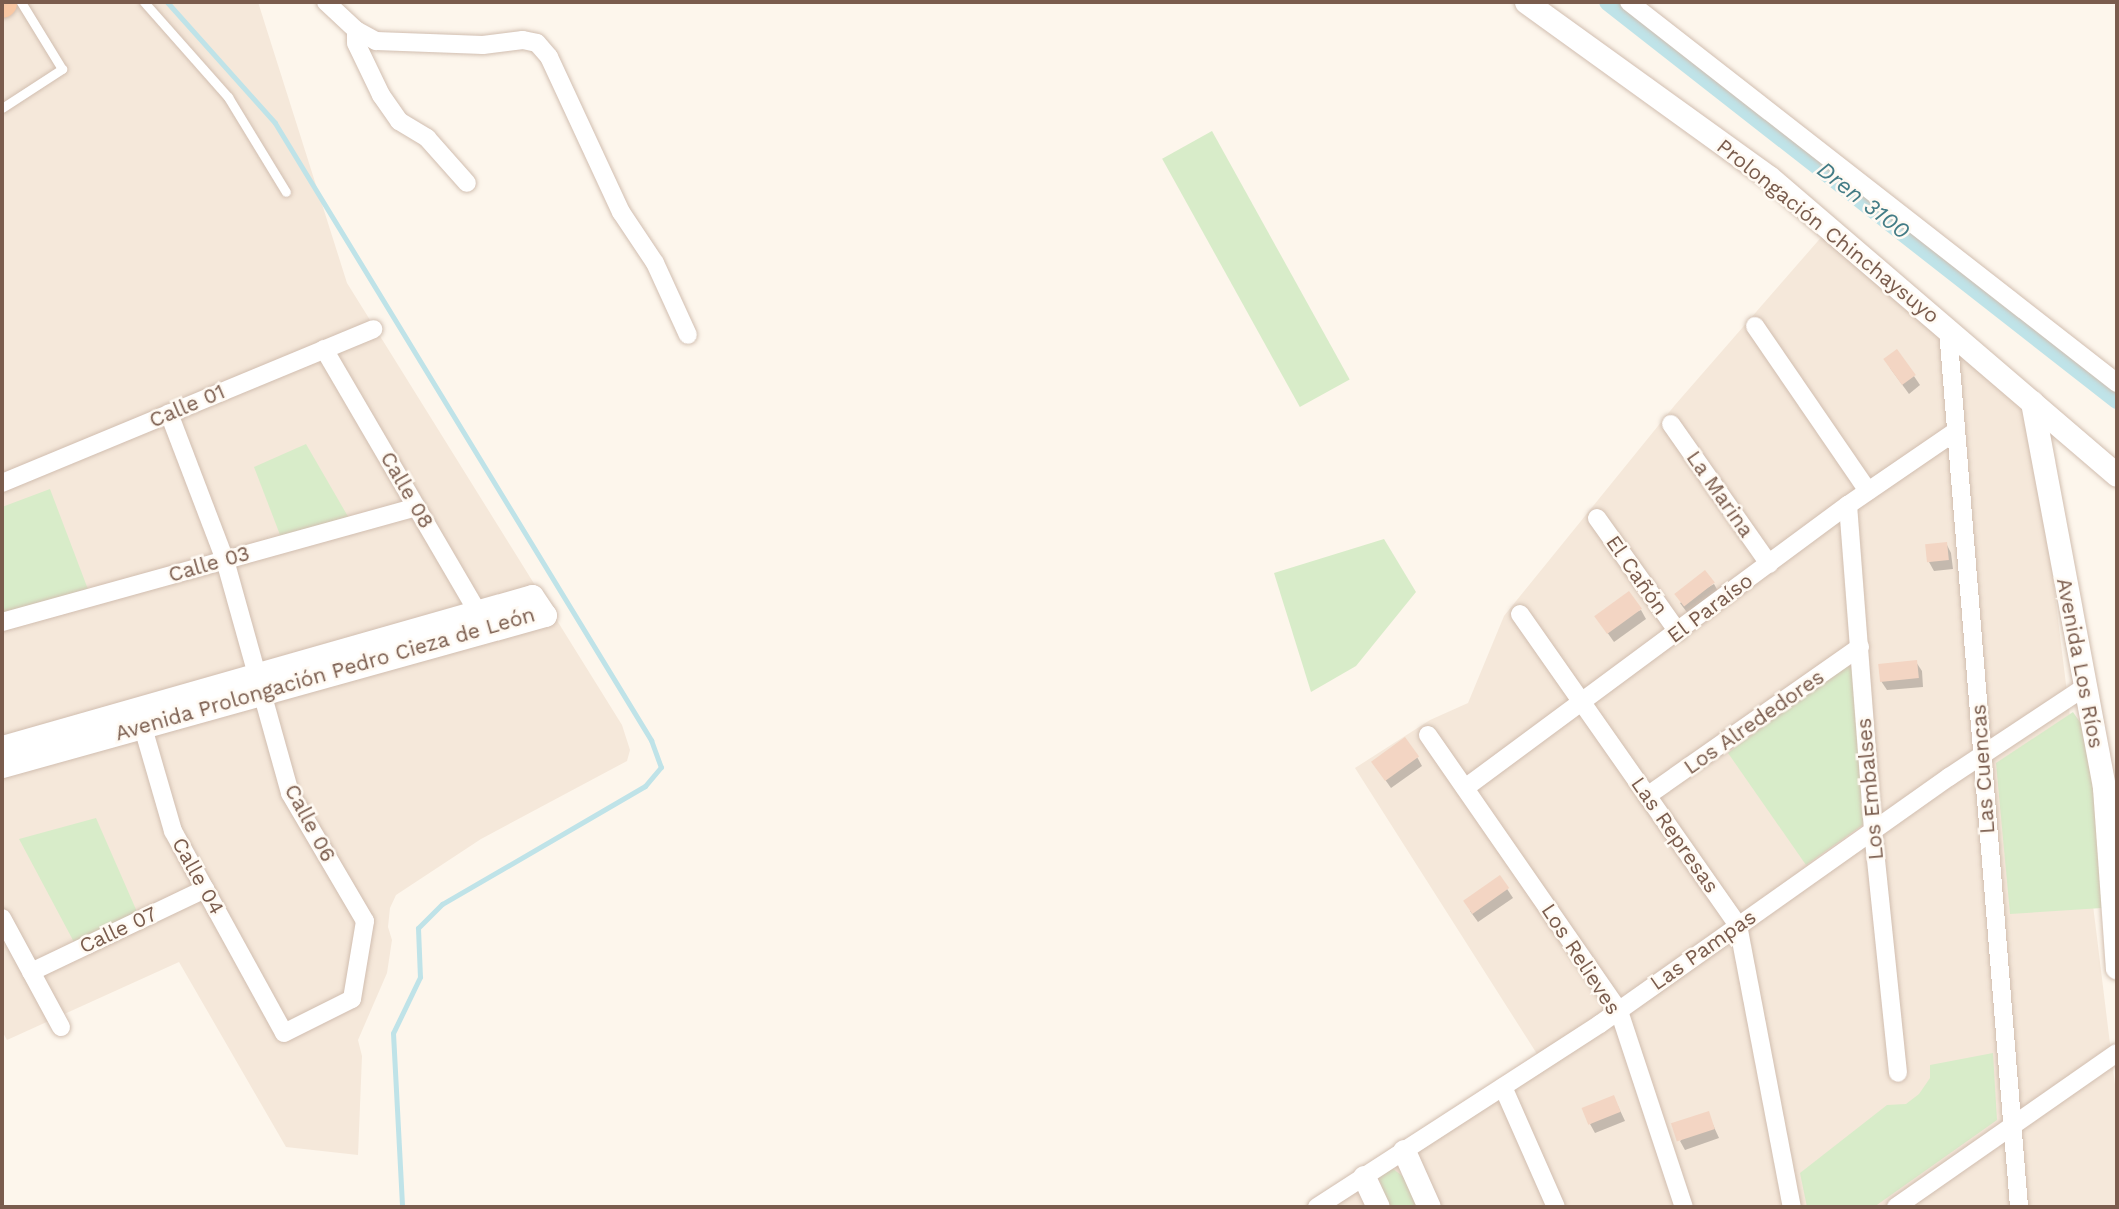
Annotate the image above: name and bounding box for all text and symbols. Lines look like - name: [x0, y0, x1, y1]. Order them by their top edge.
- street label: Prolongación Chinchaysuyo: [1712, 133, 1944, 329]
- water label: Dren 3100: [1811, 156, 1915, 246]
- street label: Calle 01: [145, 379, 229, 433]
- street label: La Marina: [1681, 446, 1759, 542]
- street label: Calle 08: [375, 447, 439, 533]
- street label: El Cañón: [1600, 530, 1674, 620]
- street label: Calle 03: [165, 540, 253, 588]
- street label: El Paraíso: [1662, 568, 1758, 648]
- street label: Avenida Los Ríos: [2051, 576, 2109, 750]
- street label: Avenida Prolongación Pedro Cieza de León: [112, 602, 538, 746]
- street label: Los Alrededores: [1679, 664, 1829, 780]
- street label: Las Cuencas: [1966, 703, 2000, 835]
- street label: Los Embalses: [1851, 717, 1889, 861]
- street label: Las Represas: [1626, 772, 1724, 898]
- street label: Calle 06: [279, 780, 341, 866]
- street label: Calle 04: [167, 833, 229, 919]
- street label: Los Relieves: [1536, 899, 1626, 1019]
- street label: Calle 07: [75, 901, 161, 959]
- street label: Las Pampas: [1645, 904, 1761, 996]

